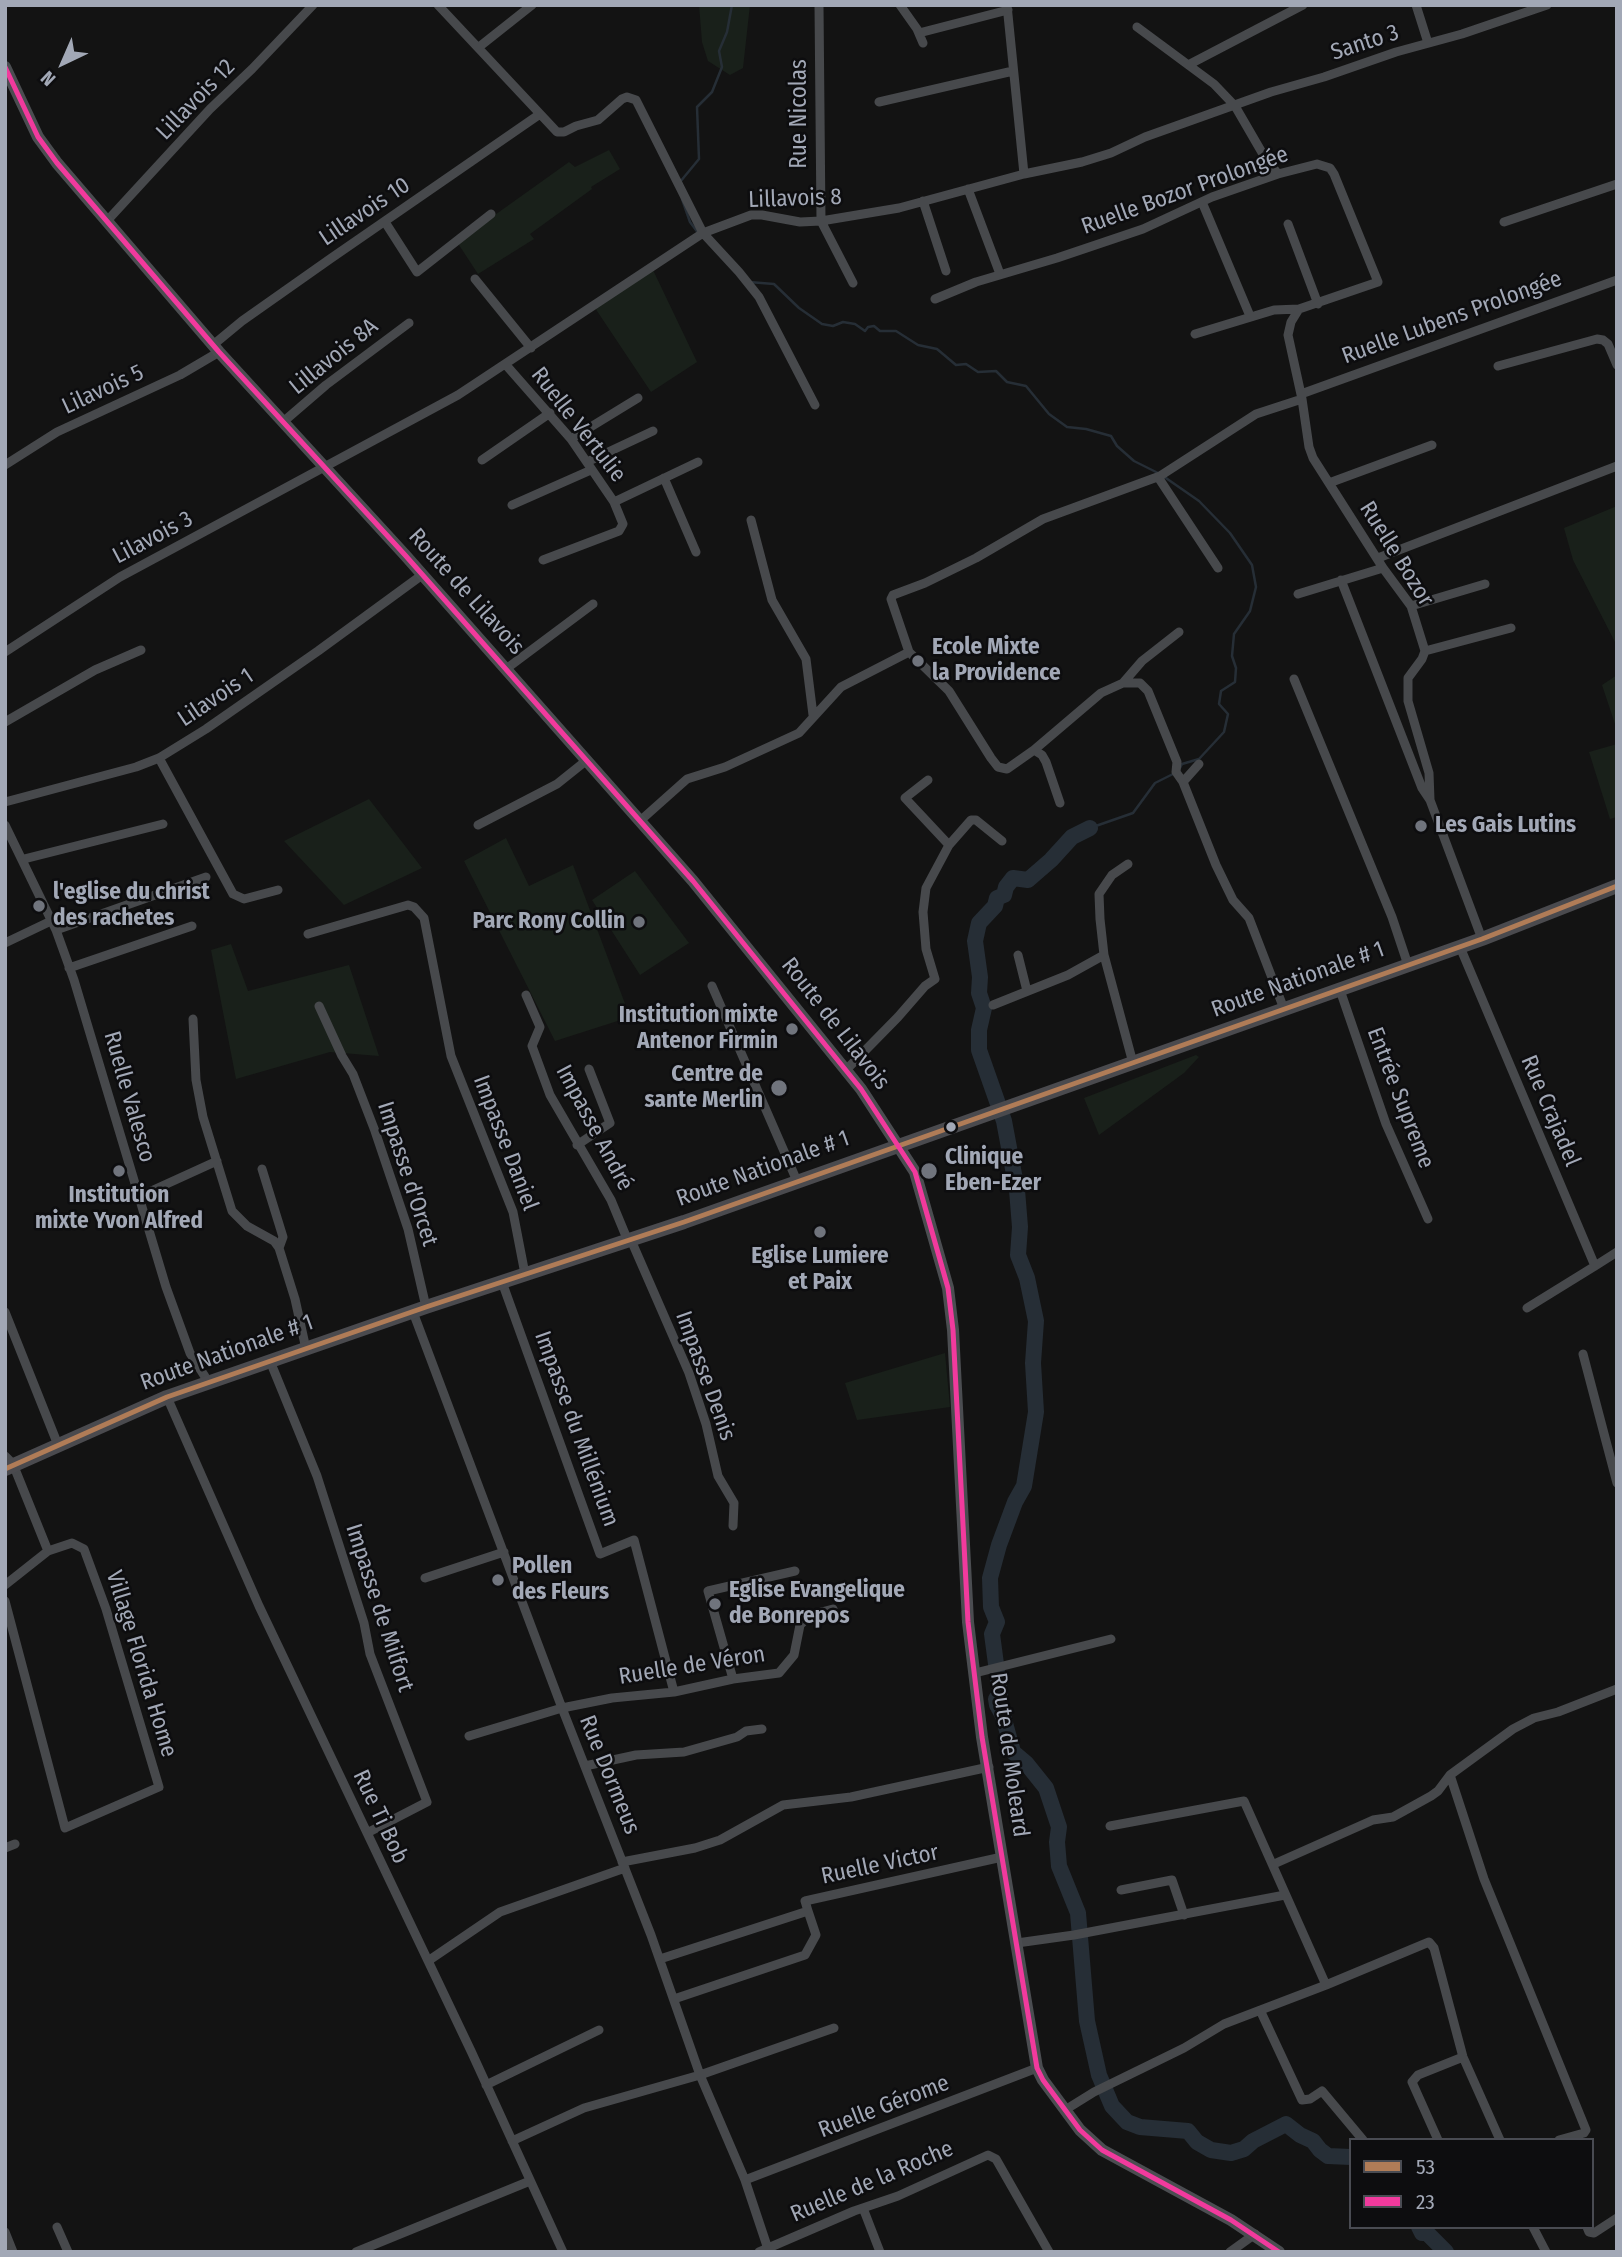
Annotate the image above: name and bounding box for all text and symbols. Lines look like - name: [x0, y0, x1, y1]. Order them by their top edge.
- street label: Santo 3: [1328, 19, 1402, 67]
- north arrow: [28, 28, 98, 98]
- street label: Lillavois 12: [151, 54, 241, 146]
- street label: Rue Nicolas: [786, 59, 814, 169]
- text: N: [36, 66, 60, 91]
- street label: Ruelle Bozor Prolongée: [1078, 141, 1292, 241]
- street label: Lillavois 10: [315, 172, 415, 252]
- street label: Lillavois 8: [748, 184, 842, 214]
- street label: Ruelle Lubens Prolongée: [1338, 265, 1566, 371]
- street label: Lillavois 8A: [284, 313, 384, 401]
- street label: Lilavois 5: [58, 359, 148, 421]
- street label: Ruelle Vertulie: [525, 362, 631, 488]
- street label: Ruelle Bozor: [1353, 497, 1439, 611]
- street label: Lilavois 3: [108, 506, 198, 570]
- street label: Route de Lilavois: [402, 523, 530, 661]
- place label: Ecole Mixte la Providence: [932, 634, 1061, 688]
- marker: Ecole Mixte la Providence: [910, 653, 926, 669]
- street label: Lilavois 1: [173, 663, 259, 733]
- place label: Les Gais Lutins: [1435, 812, 1576, 840]
- marker: Les Gais Lutins: [1413, 818, 1429, 834]
- place label: l'eglise du christ des rachetes: [53, 879, 210, 933]
- marker: l'eglise du christ des rachetes: [31, 898, 47, 914]
- place label: Parc Rony Collin: [473, 908, 625, 936]
- marker: Parc Rony Collin: [631, 914, 647, 930]
- street label: Route Nationale # 1: [1208, 936, 1388, 1024]
- street label: Route de Lilavois: [775, 952, 895, 1096]
- place label: Institution mixte Antenor Firmin: [619, 1002, 778, 1056]
- marker: Institution mixte Antenor Firmin: [784, 1021, 800, 1037]
- street label: Entrée Supreme: [1360, 1023, 1440, 1173]
- street label: Ruelle Valesco: [97, 1028, 161, 1166]
- street label: Rue Crajadel: [1514, 1051, 1586, 1171]
- street label: Impasse André: [549, 1060, 639, 1196]
- place label: Centre de sante Merlin: [645, 1061, 763, 1115]
- street label: Impasse Daniel: [467, 1071, 543, 1215]
- marker: Centre de sante Merlin: [769, 1078, 789, 1098]
- street label: Impasse d'Orcet: [371, 1098, 443, 1250]
- unlabelled marker: [944, 1120, 958, 1134]
- street label: Route Nationale # 1: [673, 1125, 853, 1213]
- place label: Clinique Eben-Ezer: [945, 1144, 1041, 1198]
- marker: Clinique Eben-Ezer: [919, 1161, 939, 1181]
- marker: Institution mixte Yvon Alfred: [111, 1163, 127, 1179]
- place label: Institution mixte Yvon Alfred: [35, 1182, 203, 1236]
- marker: Eglise Lumiere et Paix: [812, 1224, 828, 1240]
- place label: Eglise Lumiere et Paix: [751, 1243, 889, 1297]
- street label: Impasse Denis: [669, 1308, 741, 1444]
- street label: Route Nationale # 1: [137, 1309, 317, 1397]
- street label: Impasse du Millénium: [528, 1328, 624, 1530]
- street label: Impasse de Milfort: [339, 1521, 419, 1695]
- place label: Pollen des Fleurs: [512, 1553, 609, 1607]
- street label: Village Florida Home: [100, 1567, 182, 1761]
- marker: Pollen des Fleurs: [490, 1572, 506, 1588]
- place label: Eglise Evangelique de Bonrepos: [729, 1577, 905, 1631]
- marker: Eglise Evangelique de Bonrepos: [707, 1596, 723, 1612]
- street label: Ruelle de Véron: [617, 1641, 767, 1691]
- street label: Route de Moleard: [984, 1671, 1034, 1839]
- street label: Rue Dormeus: [573, 1712, 645, 1838]
- street label: Rue Ti Bob: [346, 1766, 414, 1868]
- street label: Ruelle Victor: [819, 1839, 941, 1891]
- street label: Ruelle Gérome: [815, 2069, 953, 2145]
- street label: Ruelle de la Roche: [786, 2135, 958, 2229]
- legend: [1349, 2138, 1594, 2229]
- text: 53: [1416, 2154, 1435, 2180]
- text: 23: [1416, 2189, 1435, 2215]

